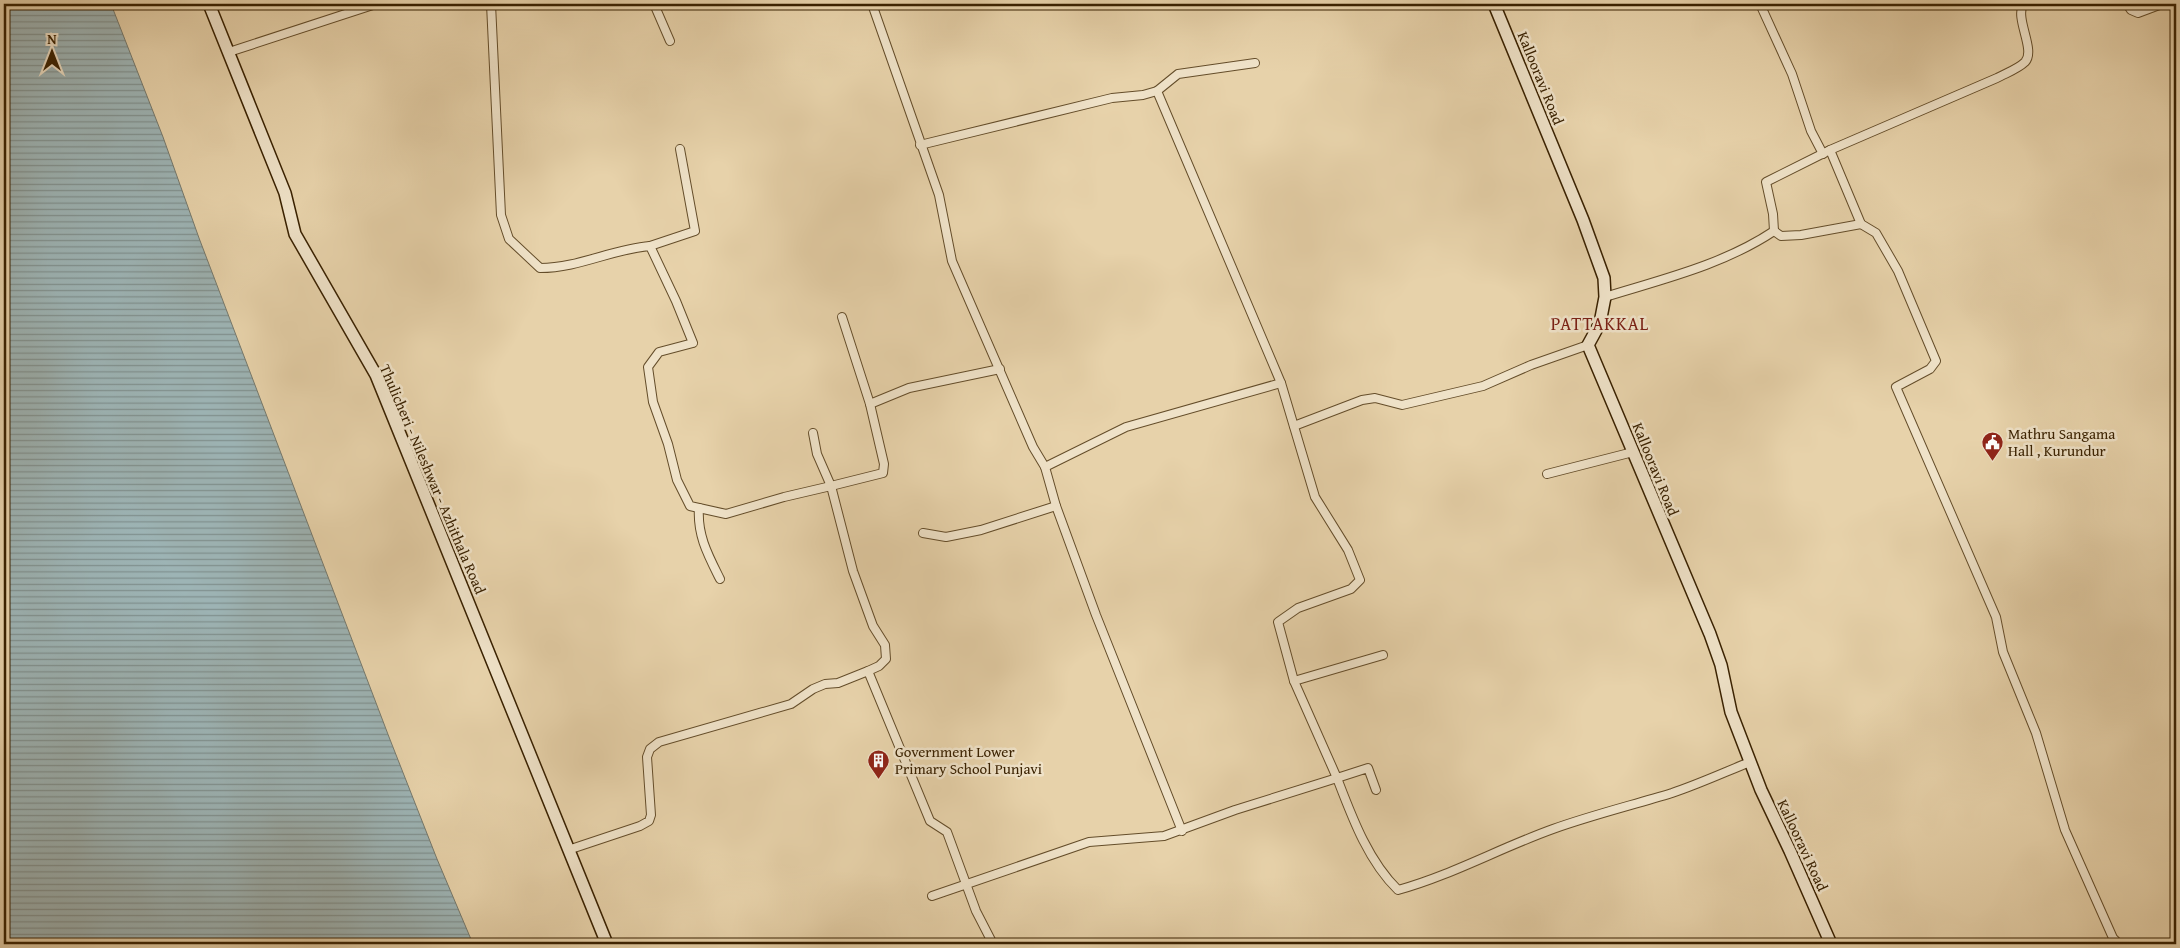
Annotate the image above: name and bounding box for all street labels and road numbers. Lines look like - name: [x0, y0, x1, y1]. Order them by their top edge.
- street label: Kallooravi Road: [1513, 28, 1569, 128]
- street label: Thulicheri - Nileshwar - Azhithala Road: [375, 361, 491, 597]
- street label: Kallooravi Road: [1628, 419, 1684, 519]
- street label: Kallooravi Road: [1773, 796, 1833, 894]

